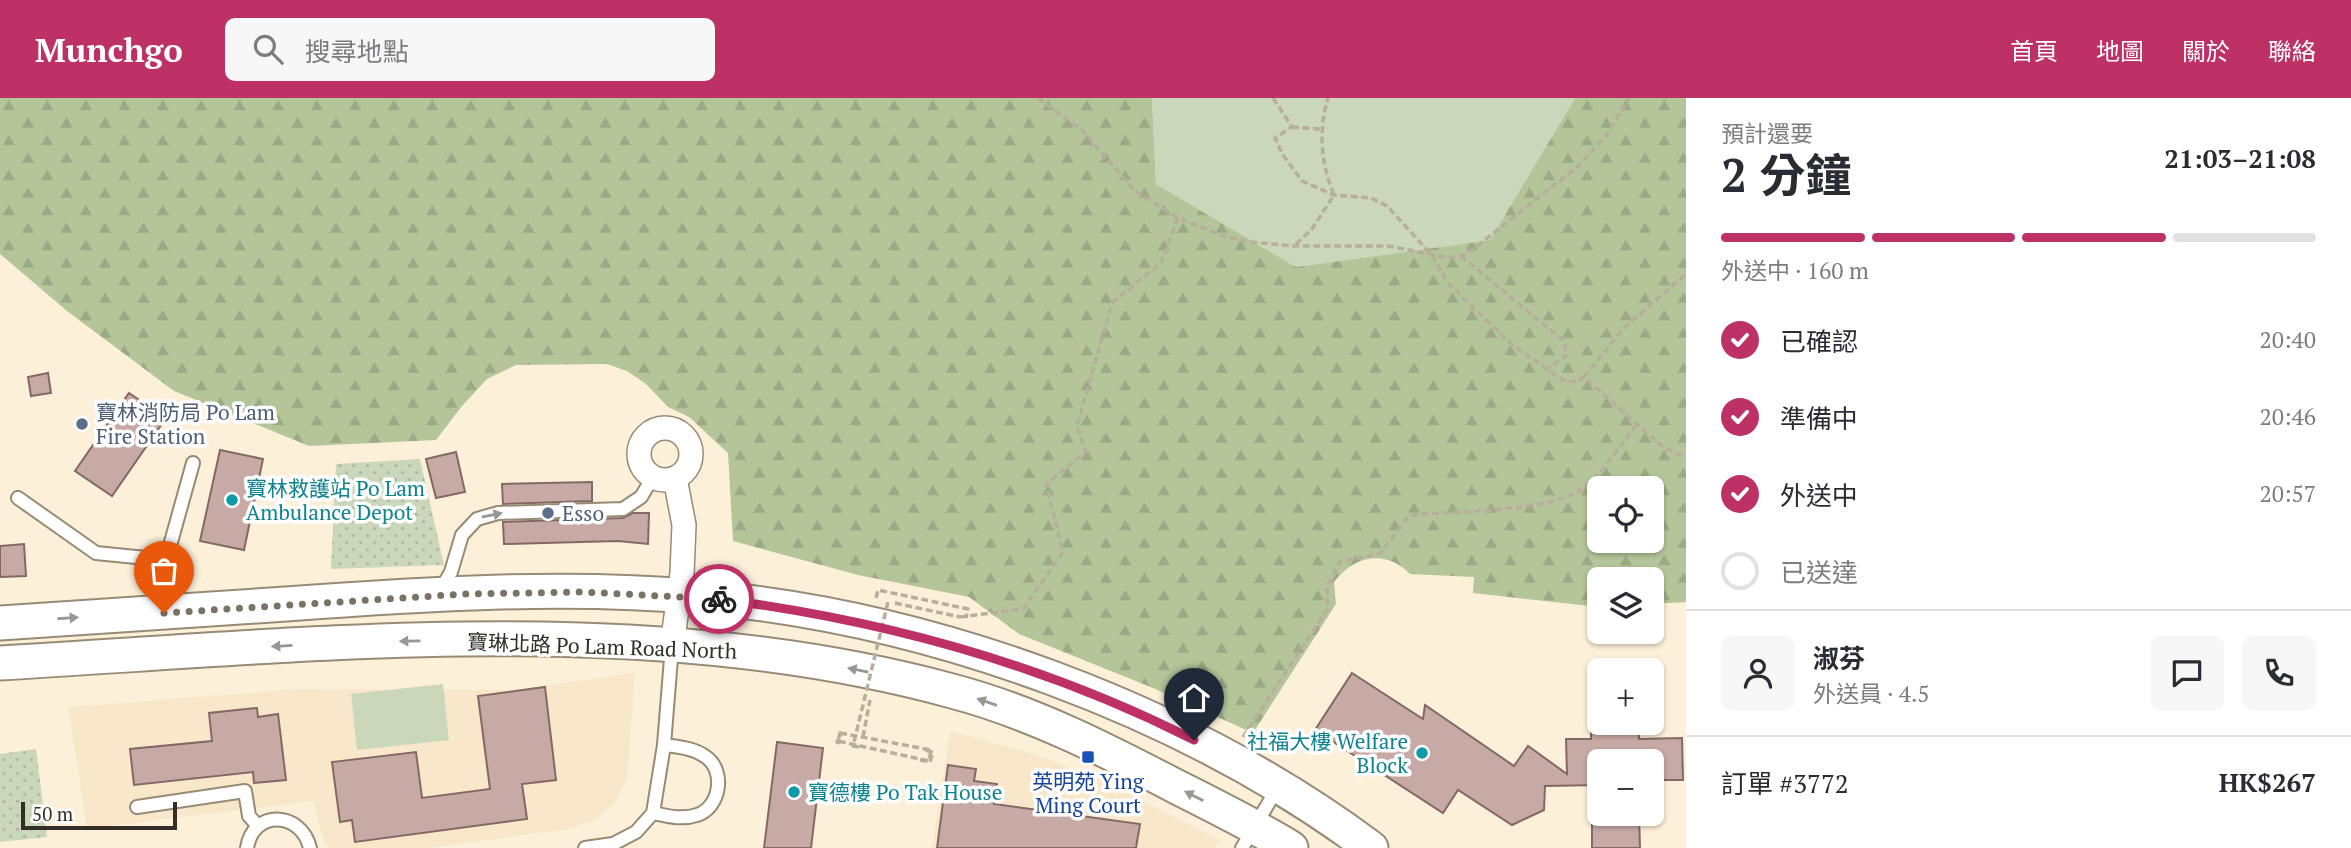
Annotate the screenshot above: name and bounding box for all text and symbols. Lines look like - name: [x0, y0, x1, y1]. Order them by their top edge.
- search box: [225, 18, 715, 81]
- text: Munchgo: [35, 28, 183, 71]
- icon: search: [249, 30, 287, 68]
- text: 搜尋地點: [305, 34, 409, 68]
- text: 首頁: [2010, 35, 2058, 67]
- text: 地圖: [2096, 35, 2144, 67]
- text: 關於: [2182, 35, 2230, 67]
- text: 聯絡: [2268, 35, 2316, 67]
- text: 預計還要: [1721, 118, 1813, 149]
- text: 21:03–21:08: [2164, 141, 2316, 175]
- text: 2 分鐘: [1721, 144, 1851, 205]
- text: 外送中 · 160 m: [1721, 255, 1869, 286]
- icon: check: [1721, 321, 1759, 359]
- text: 已確認: [1780, 324, 1858, 358]
- text: 20:40: [2259, 324, 2316, 355]
- place label: 寶林消防局 Po Lam Fire Station: [96, 398, 275, 450]
- icon: check: [1721, 398, 1759, 436]
- text: 準備中: [1780, 401, 1858, 435]
- text: 20:46: [2259, 401, 2316, 432]
- marker: 寶林消防局 Po Lam Fire Station: [74, 416, 90, 432]
- place label: 寶林救護站 Po Lam Ambulance Depot: [246, 474, 425, 526]
- icon: check: [1721, 475, 1759, 513]
- map controls: [1587, 476, 1664, 826]
- button: locate: [1587, 476, 1664, 553]
- text: 外送中: [1780, 478, 1858, 512]
- text: 20:57: [2259, 478, 2316, 509]
- marker: 寶林救護站 Po Lam Ambulance Depot: [224, 492, 240, 508]
- place label: Esso: [562, 499, 604, 527]
- marker: Esso: [540, 505, 556, 521]
- one-way arrow: [481, 509, 503, 520]
- pin: [134, 541, 194, 613]
- icon: bag: [145, 552, 183, 590]
- text: 已送達: [1780, 555, 1858, 589]
- courier: [684, 564, 754, 634]
- button: layers: [1587, 567, 1664, 644]
- icon: bike: [700, 580, 738, 618]
- one-way arrow: [57, 613, 79, 624]
- street label: 寶琳北路 Po Lam Road North: [466, 627, 738, 665]
- one-way arrow: [399, 635, 421, 647]
- button: person: [1721, 636, 1795, 710]
- button: chat: [2150, 636, 2224, 710]
- button: phone: [2242, 636, 2316, 710]
- one-way arrow: [271, 640, 293, 651]
- text: 淑芬: [1813, 641, 1865, 675]
- button: +: [1587, 658, 1664, 735]
- one-way arrow: [847, 664, 869, 675]
- pin: [1164, 668, 1224, 740]
- text: 外送員 · 4.5: [1813, 678, 1930, 709]
- icon: home: [1175, 679, 1213, 717]
- one-way arrow: [977, 696, 998, 707]
- place label: 社福大樓 Welfare Block: [1247, 727, 1408, 779]
- marker: 社福大樓 Welfare Block: [1414, 745, 1430, 761]
- marker: 英明苑 Ying Ming Court: [1080, 749, 1096, 765]
- button: −: [1587, 749, 1664, 826]
- text: HK$267: [2219, 765, 2316, 799]
- text: 訂單 #3772: [1721, 766, 1849, 800]
- place label: 英明苑 Ying Ming Court: [1032, 767, 1145, 819]
- place label: 寶德樓 Po Tak House: [808, 778, 1002, 806]
- marker: 寶德樓 Po Tak House: [786, 784, 802, 800]
- one-way arrow: [1184, 790, 1204, 801]
- scale bar: [21, 799, 177, 831]
- text: 50 m: [32, 801, 73, 826]

